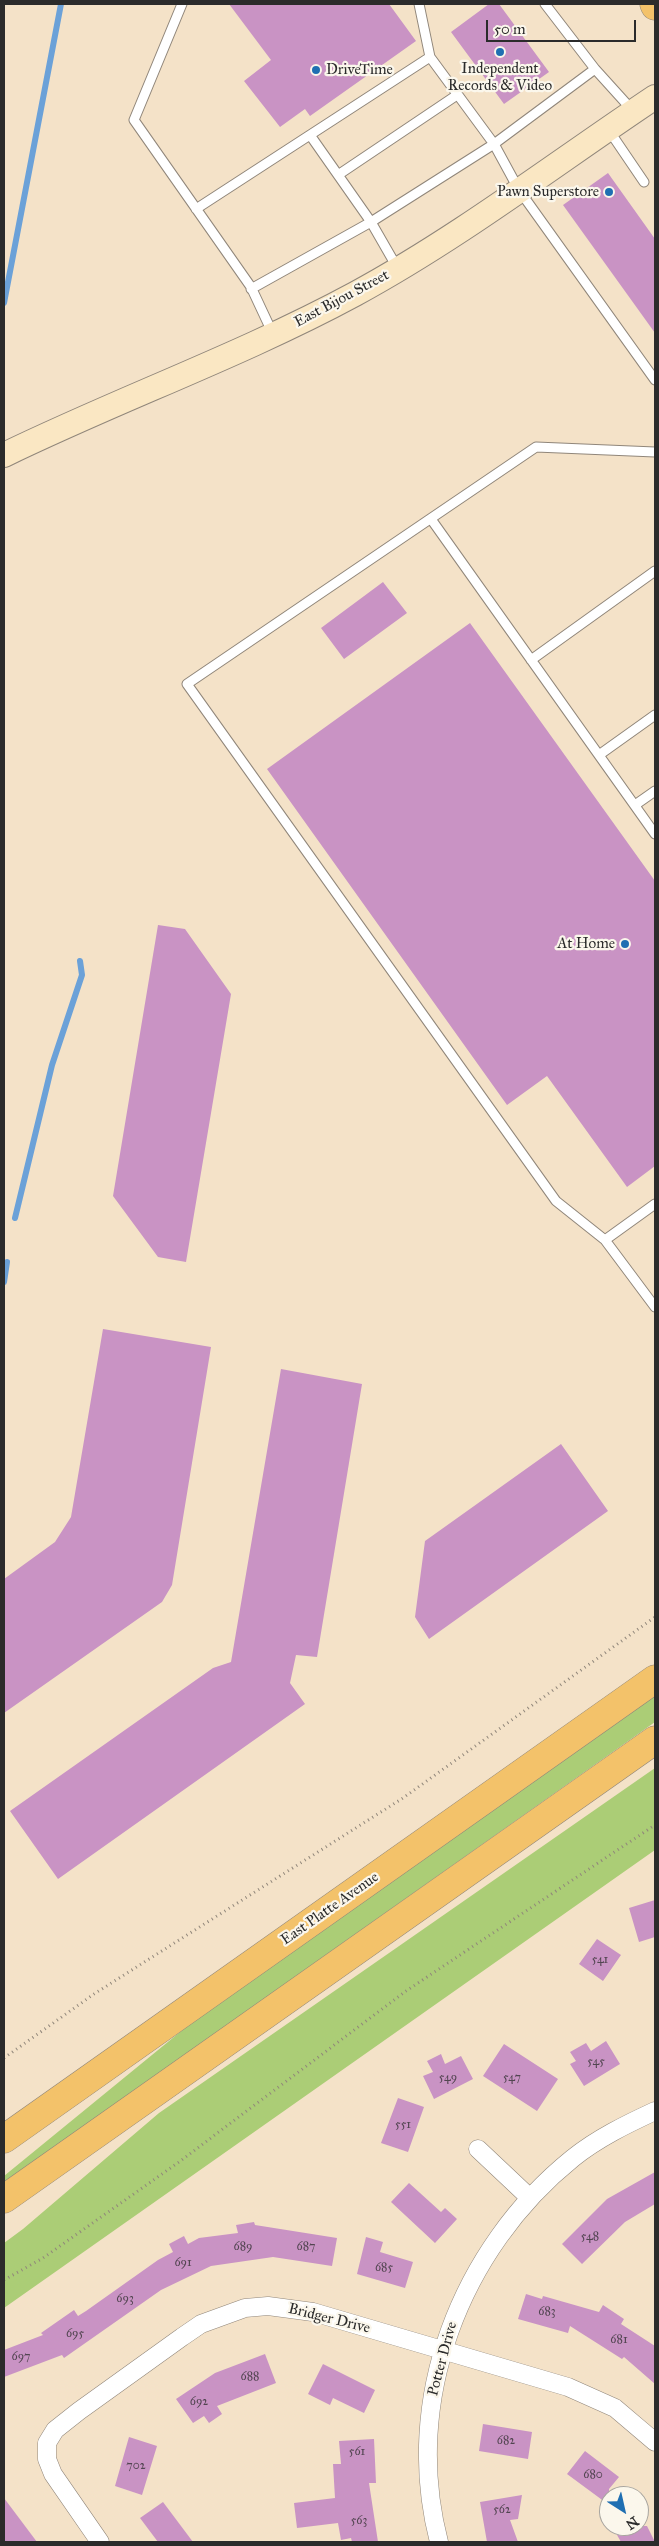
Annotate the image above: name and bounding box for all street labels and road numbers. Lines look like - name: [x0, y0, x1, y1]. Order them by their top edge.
- street label: East Bijou Street: [291, 266, 393, 332]
- street label: East Platte Avenue: [278, 1869, 382, 1949]
- street label: Bridger Drive: [286, 2300, 372, 2338]
- street label: Potter Drive: [424, 2320, 462, 2398]

